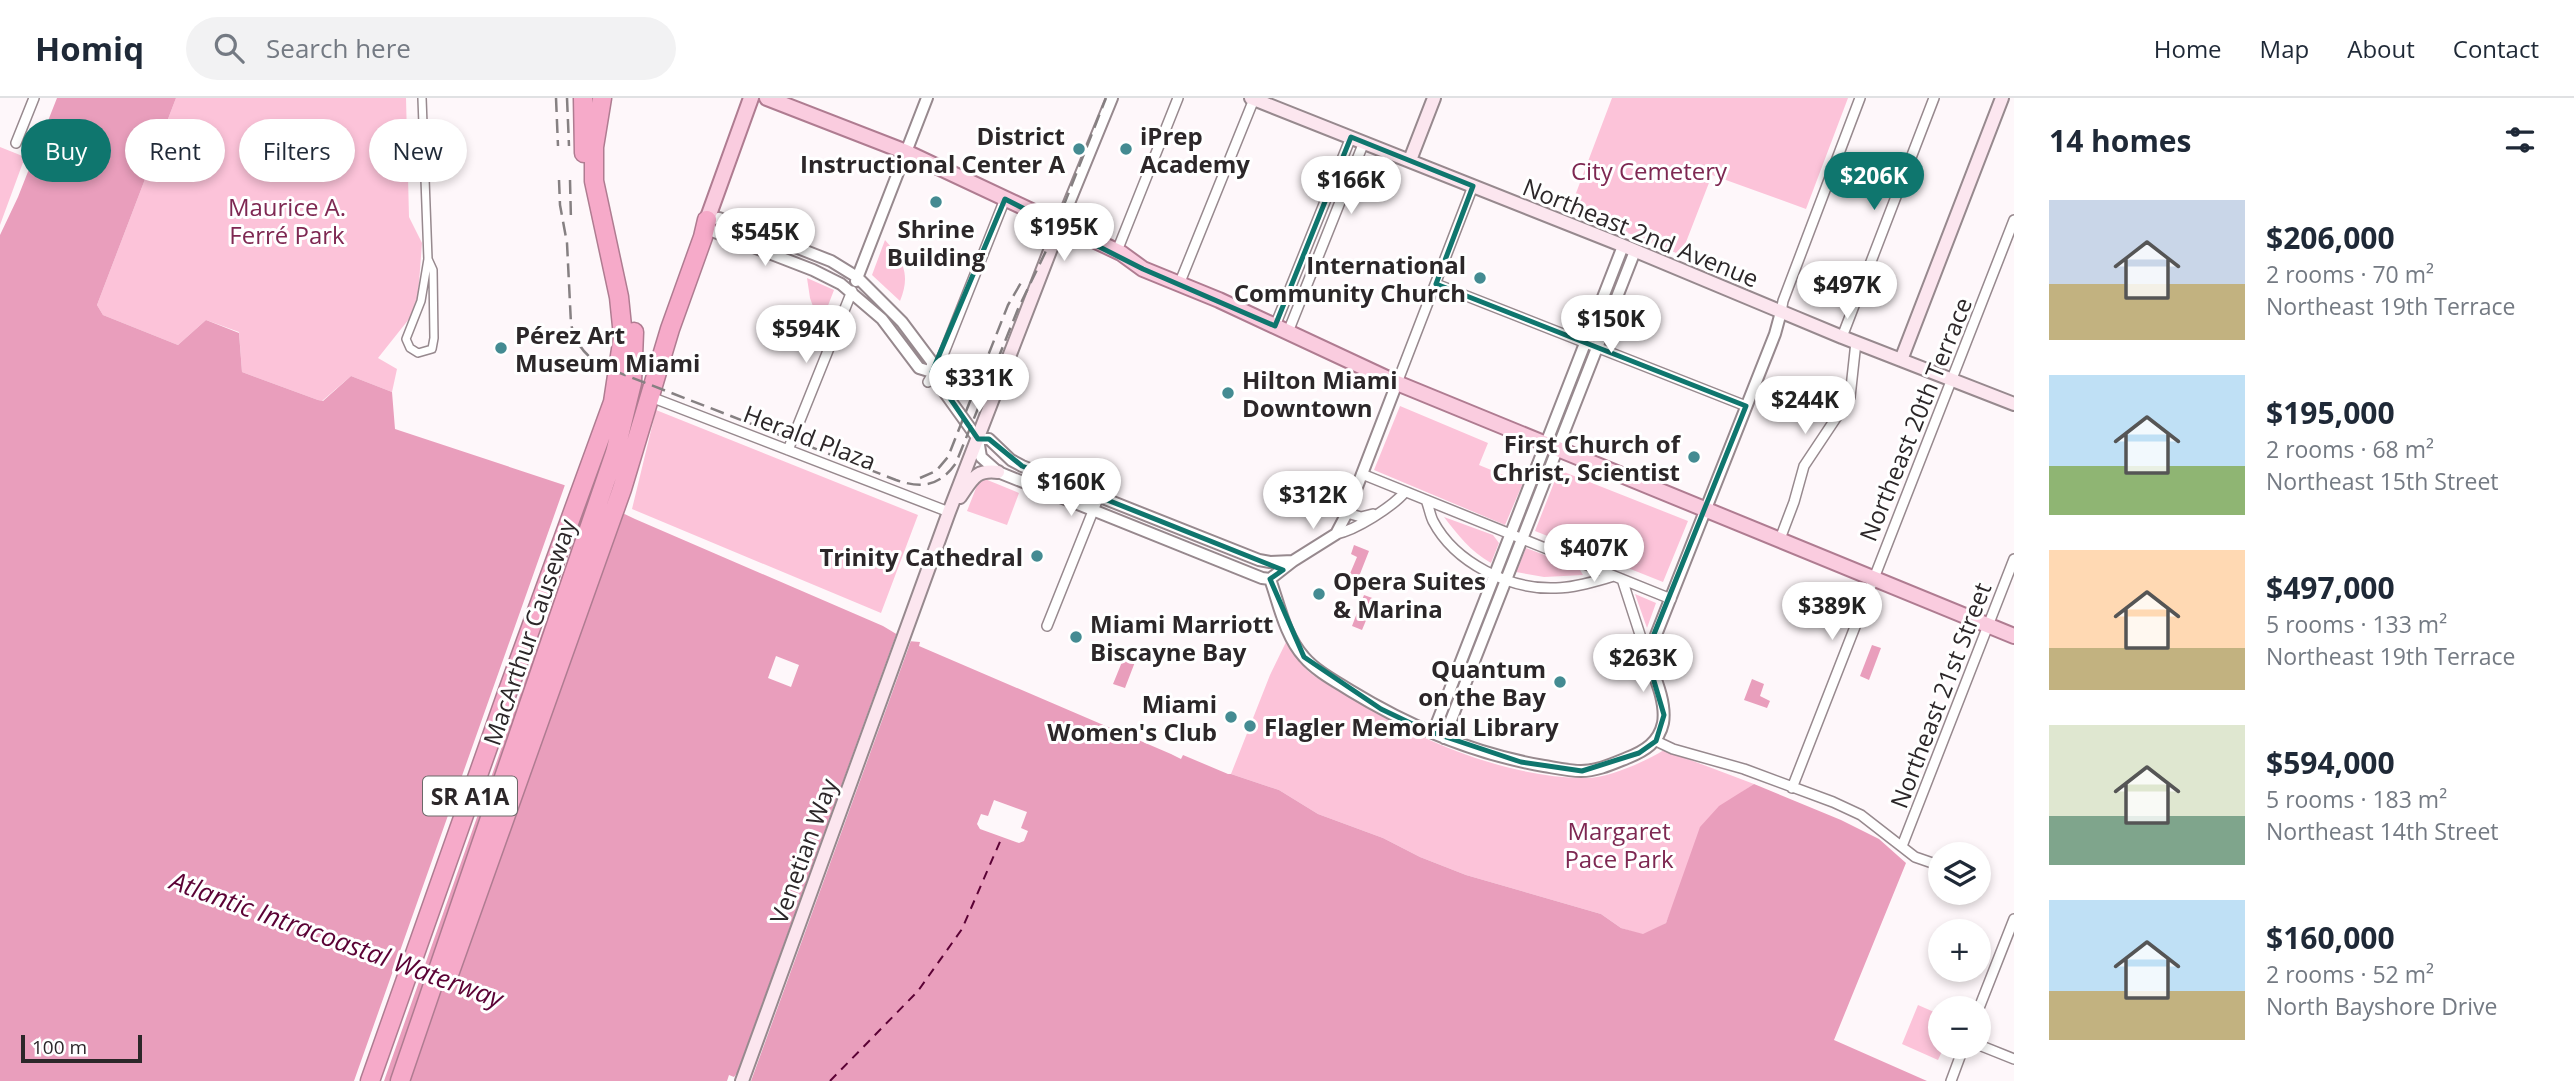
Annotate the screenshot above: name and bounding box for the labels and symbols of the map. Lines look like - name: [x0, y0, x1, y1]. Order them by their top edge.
- place label: District Instructional Center A: [800, 119, 1065, 180]
- place label: iPrep Academy: [1140, 119, 1250, 180]
- marker: District Instructional Center A: [1071, 141, 1087, 157]
- marker: iPrep Academy: [1118, 141, 1134, 157]
- pin: $206K: [1825, 152, 1923, 212]
- park label: City Cemetery: [1571, 154, 1728, 187]
- pin: $166K: [1302, 156, 1400, 216]
- street label: Northeast 2nd Avenue: [1518, 170, 1764, 294]
- park label: Maurice A. Ferré Park: [228, 190, 346, 251]
- marker: Shrine Building: [928, 194, 944, 210]
- pin: $195K: [1015, 204, 1113, 263]
- pin: $545K: [716, 208, 814, 268]
- place label: Shrine Building: [887, 212, 986, 273]
- place label: International Community Church: [1234, 248, 1466, 309]
- pin: $497K: [1798, 262, 1896, 321]
- marker: International Community Church: [1472, 270, 1488, 286]
- street label: Northeast 20th Terrace: [1851, 292, 1979, 546]
- pin: $150K: [1562, 296, 1660, 355]
- pin: $594K: [757, 306, 855, 365]
- place label: Pérez Art Museum Miami: [515, 318, 700, 379]
- marker: Pérez Art Museum Miami: [493, 340, 509, 356]
- pin: $331K: [930, 354, 1028, 414]
- place label: Hilton Miami Downtown: [1242, 363, 1398, 424]
- pin: $244K: [1756, 376, 1854, 436]
- marker: Hilton Miami Downtown: [1220, 385, 1236, 401]
- street label: Herald Plaza: [739, 397, 881, 477]
- place label: First Church of Christ, Scientist: [1492, 427, 1682, 488]
- marker: First Church of Christ, Scientist: [1686, 449, 1702, 465]
- pin: $160K: [1022, 458, 1120, 518]
- pin: $312K: [1264, 472, 1362, 531]
- street label: MacArthur Causeway: [475, 513, 584, 750]
- pin: $407K: [1545, 524, 1643, 584]
- place label: Trinity Cathedral: [819, 540, 1023, 573]
- marker: Trinity Cathedral: [1029, 548, 1045, 564]
- place label: Opera Suites & Marina: [1333, 564, 1486, 625]
- street label: Northeast 21st Street: [1882, 577, 1998, 813]
- pin: $389K: [1783, 582, 1881, 642]
- marker: Opera Suites & Marina: [1311, 586, 1327, 602]
- place label: Miami Marriott Biscayne Bay: [1090, 607, 1274, 668]
- marker: Miami Marriott Biscayne Bay: [1068, 629, 1084, 645]
- pin: $263K: [1594, 634, 1692, 694]
- place label: Quantum on the Bay: [1418, 652, 1546, 713]
- marker: Quantum on the Bay: [1552, 674, 1568, 690]
- place label: Miami Women's Club: [1047, 687, 1217, 748]
- marker: Miami Women's Club: [1223, 709, 1239, 725]
- place label: Flagler Memorial Library: [1264, 710, 1559, 743]
- marker: Flagler Memorial Library: [1242, 718, 1258, 734]
- street label: Venetian Way: [761, 773, 845, 928]
- road number: SR A1A: [423, 776, 517, 816]
- park label: Margaret Pace Park: [1564, 814, 1674, 875]
- water label: Atlantic Intracoastal Waterway: [164, 861, 510, 1017]
- scale bar: [21, 1032, 142, 1064]

